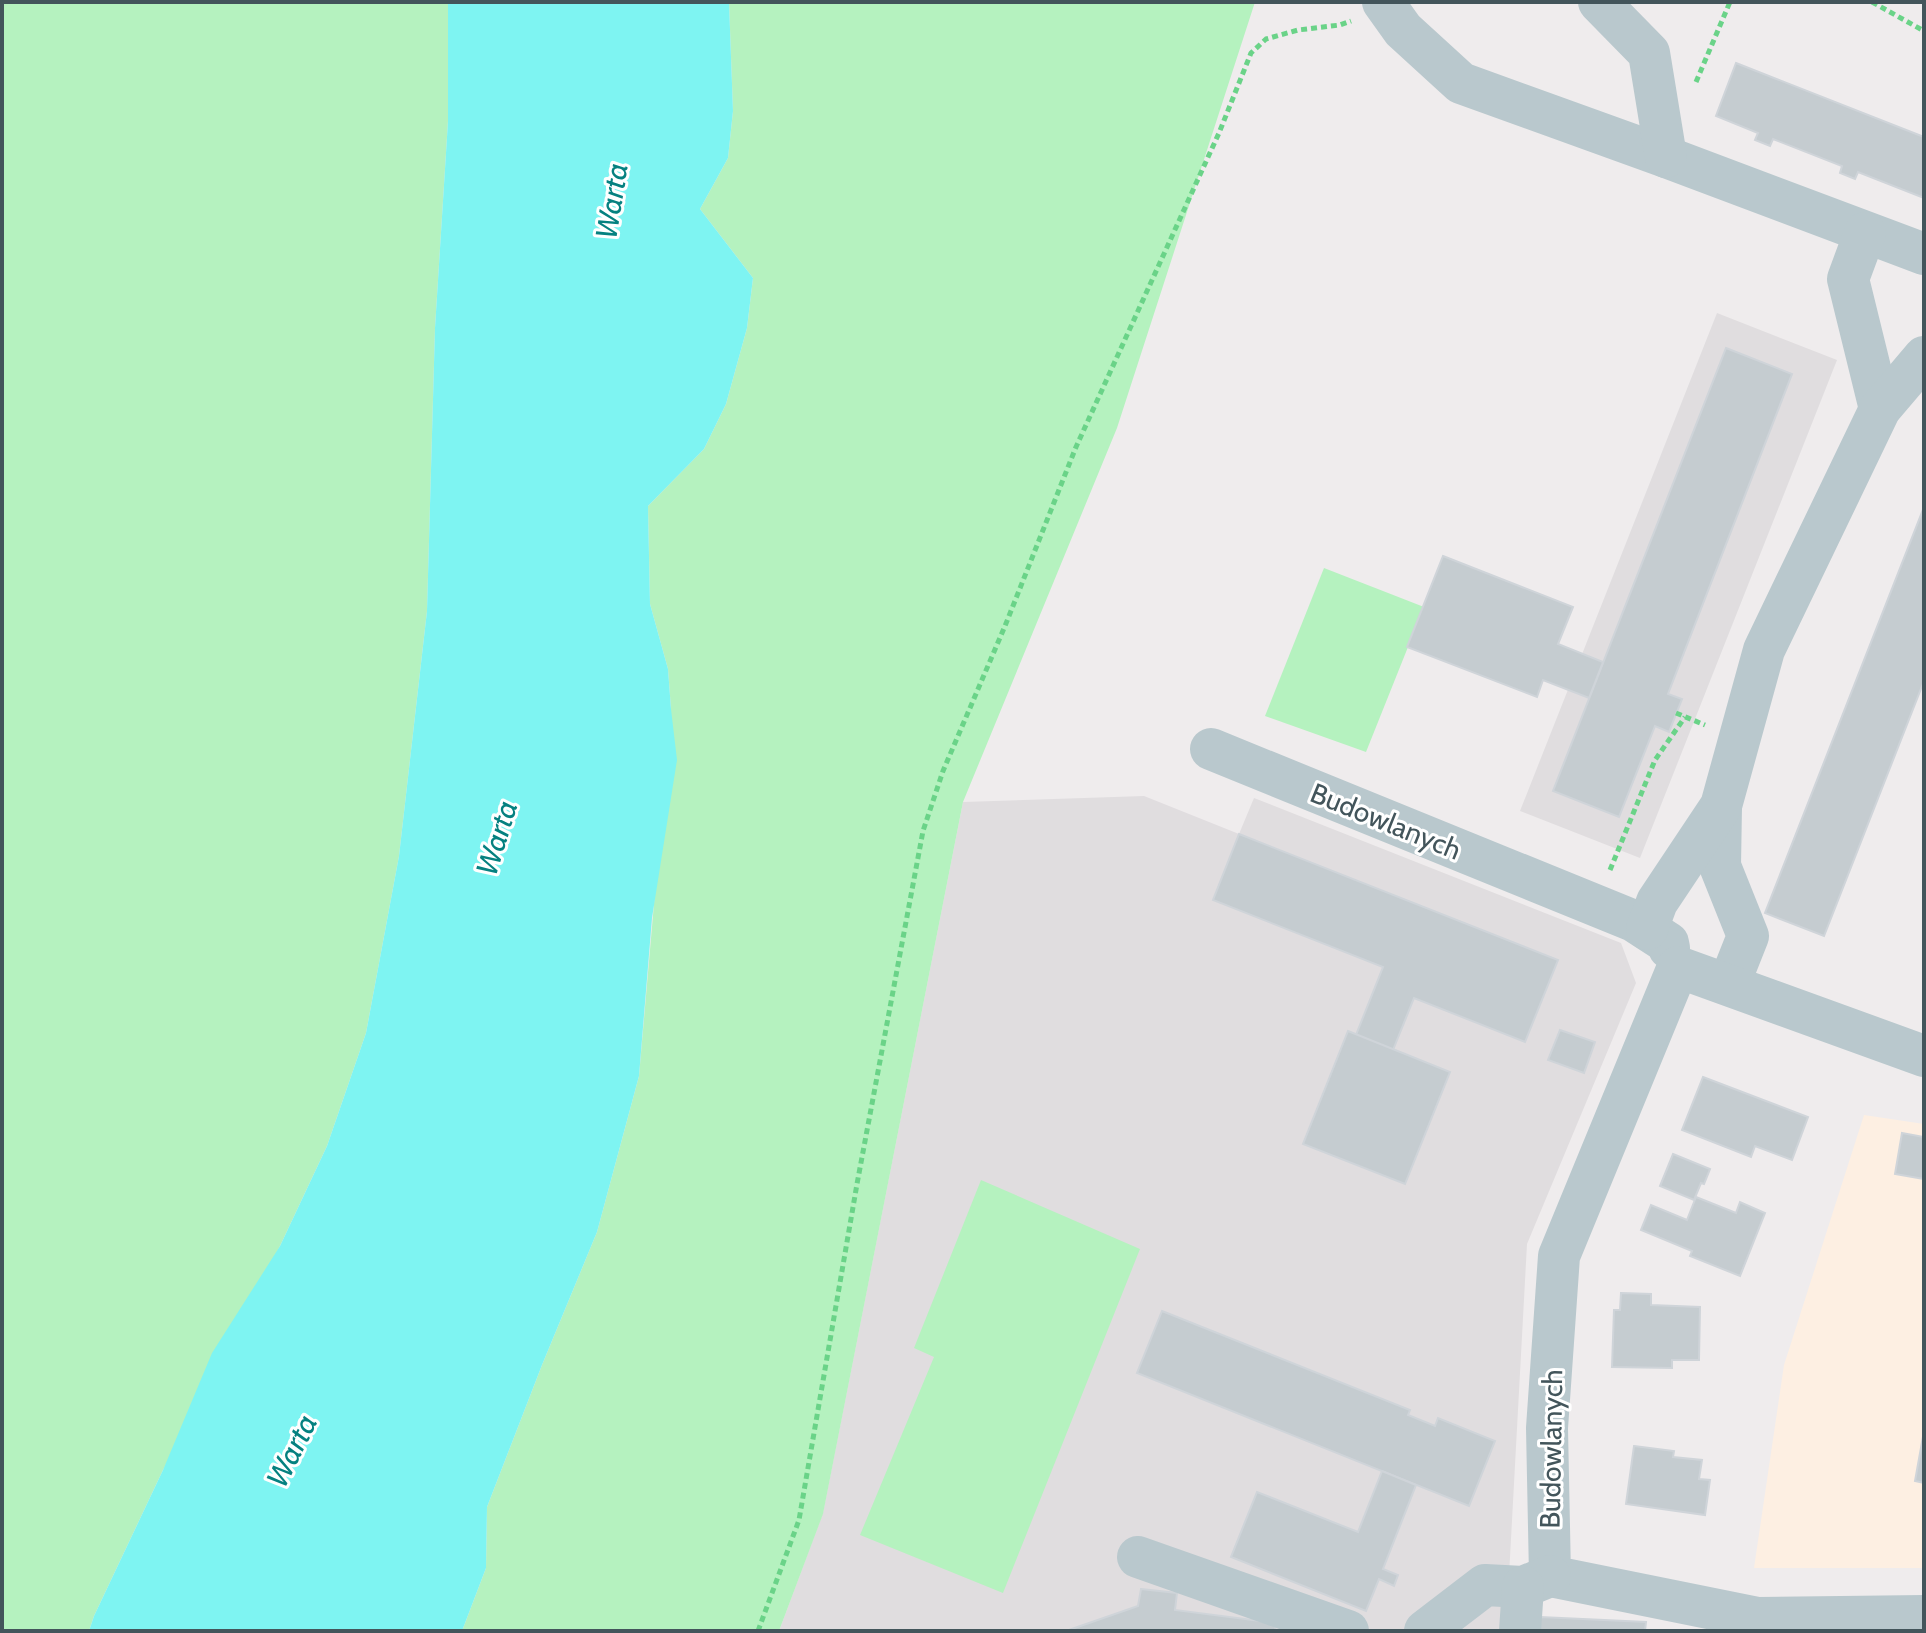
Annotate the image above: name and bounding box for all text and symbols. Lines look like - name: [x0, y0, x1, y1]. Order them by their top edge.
- water label: Warta: [587, 160, 636, 242]
- street label: Budowlanych: [1306, 775, 1466, 867]
- water label: Warta: [468, 796, 525, 880]
- street label: Budowlanych: [1533, 1369, 1569, 1529]
- water label: Warta: [258, 1408, 325, 1493]

